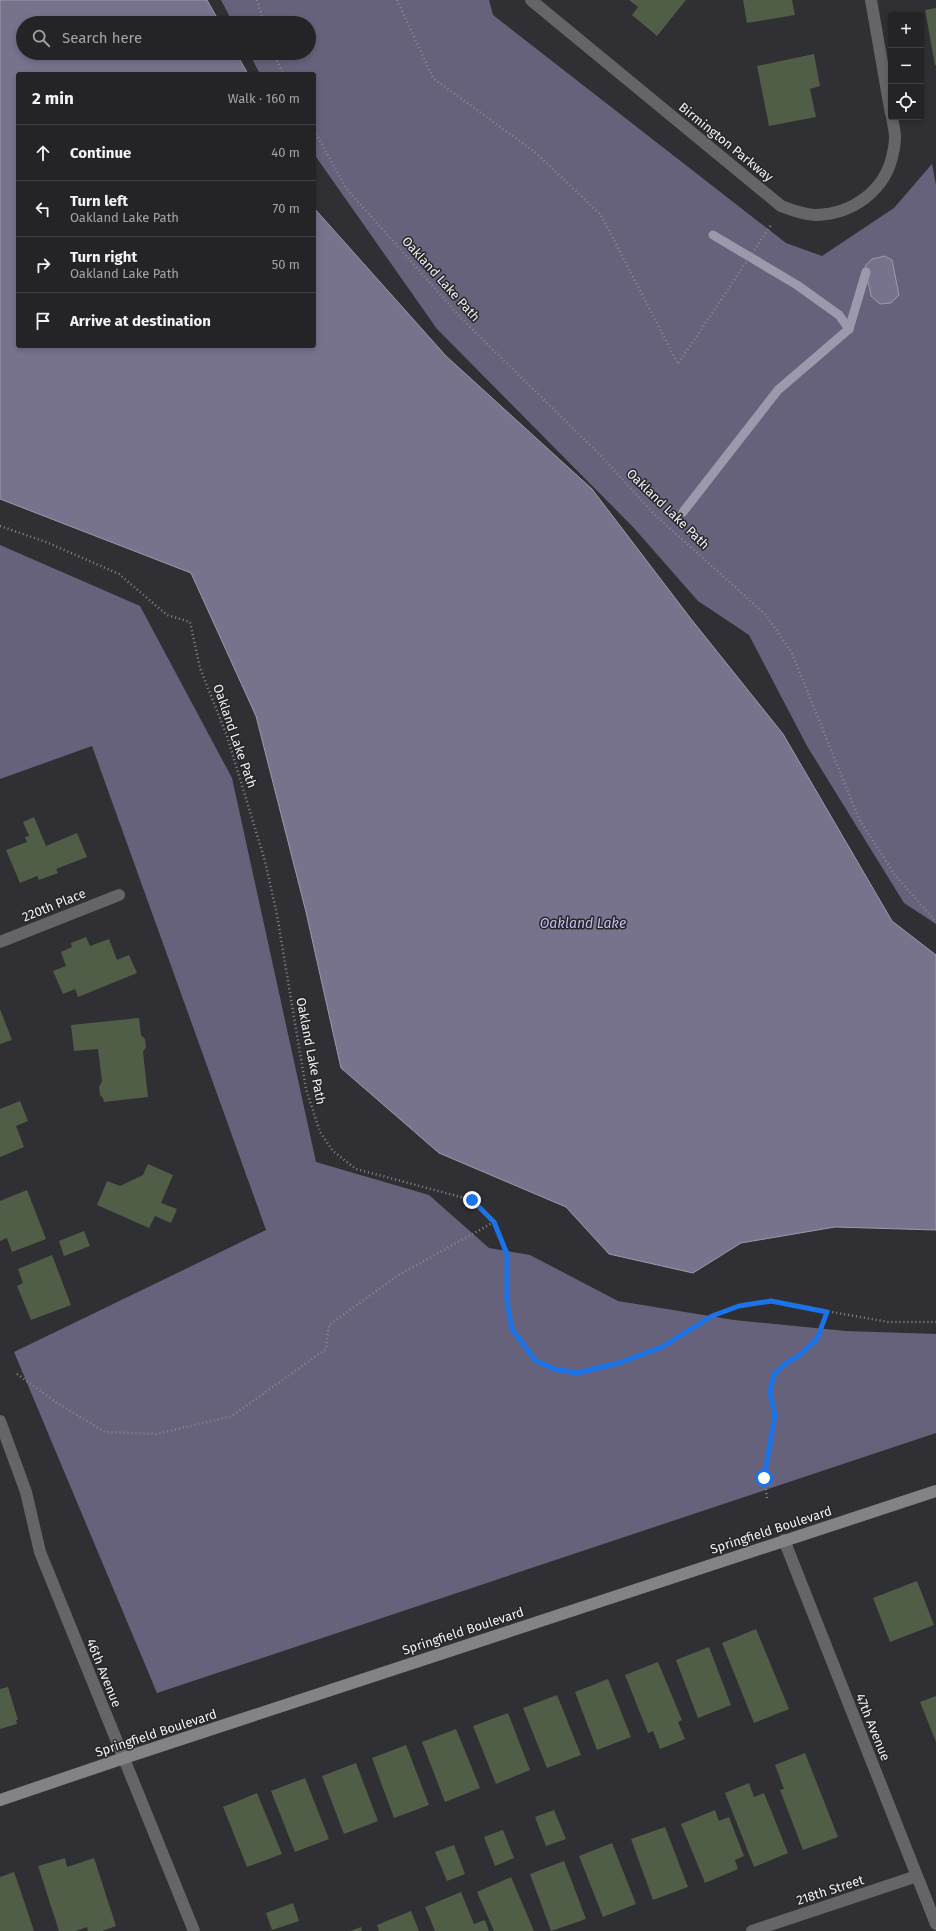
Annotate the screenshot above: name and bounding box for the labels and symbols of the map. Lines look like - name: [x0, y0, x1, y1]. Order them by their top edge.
- street label: Birmington Parkway: [676, 99, 777, 185]
- street label: Oakland Lake Path: [399, 233, 483, 325]
- street label: Oakland Lake Path: [624, 466, 712, 552]
- street label: Oakland Lake Path: [210, 682, 260, 790]
- street label: 220th Place: [20, 885, 88, 925]
- water label: Oakland Lake: [540, 915, 626, 932]
- street label: Oakland Lake Path: [293, 996, 329, 1106]
- route end: [463, 1191, 481, 1209]
- route start: [755, 1469, 773, 1487]
- street label: Springfield Boulevard: [708, 1503, 834, 1557]
- street label: Springfield Boulevard: [400, 1604, 526, 1658]
- street label: 46th Avenue: [83, 1636, 125, 1710]
- street label: 47th Avenue: [853, 1691, 893, 1763]
- street label: Springfield Boulevard: [93, 1706, 219, 1760]
- street label: 218th Street: [794, 1872, 866, 1908]

